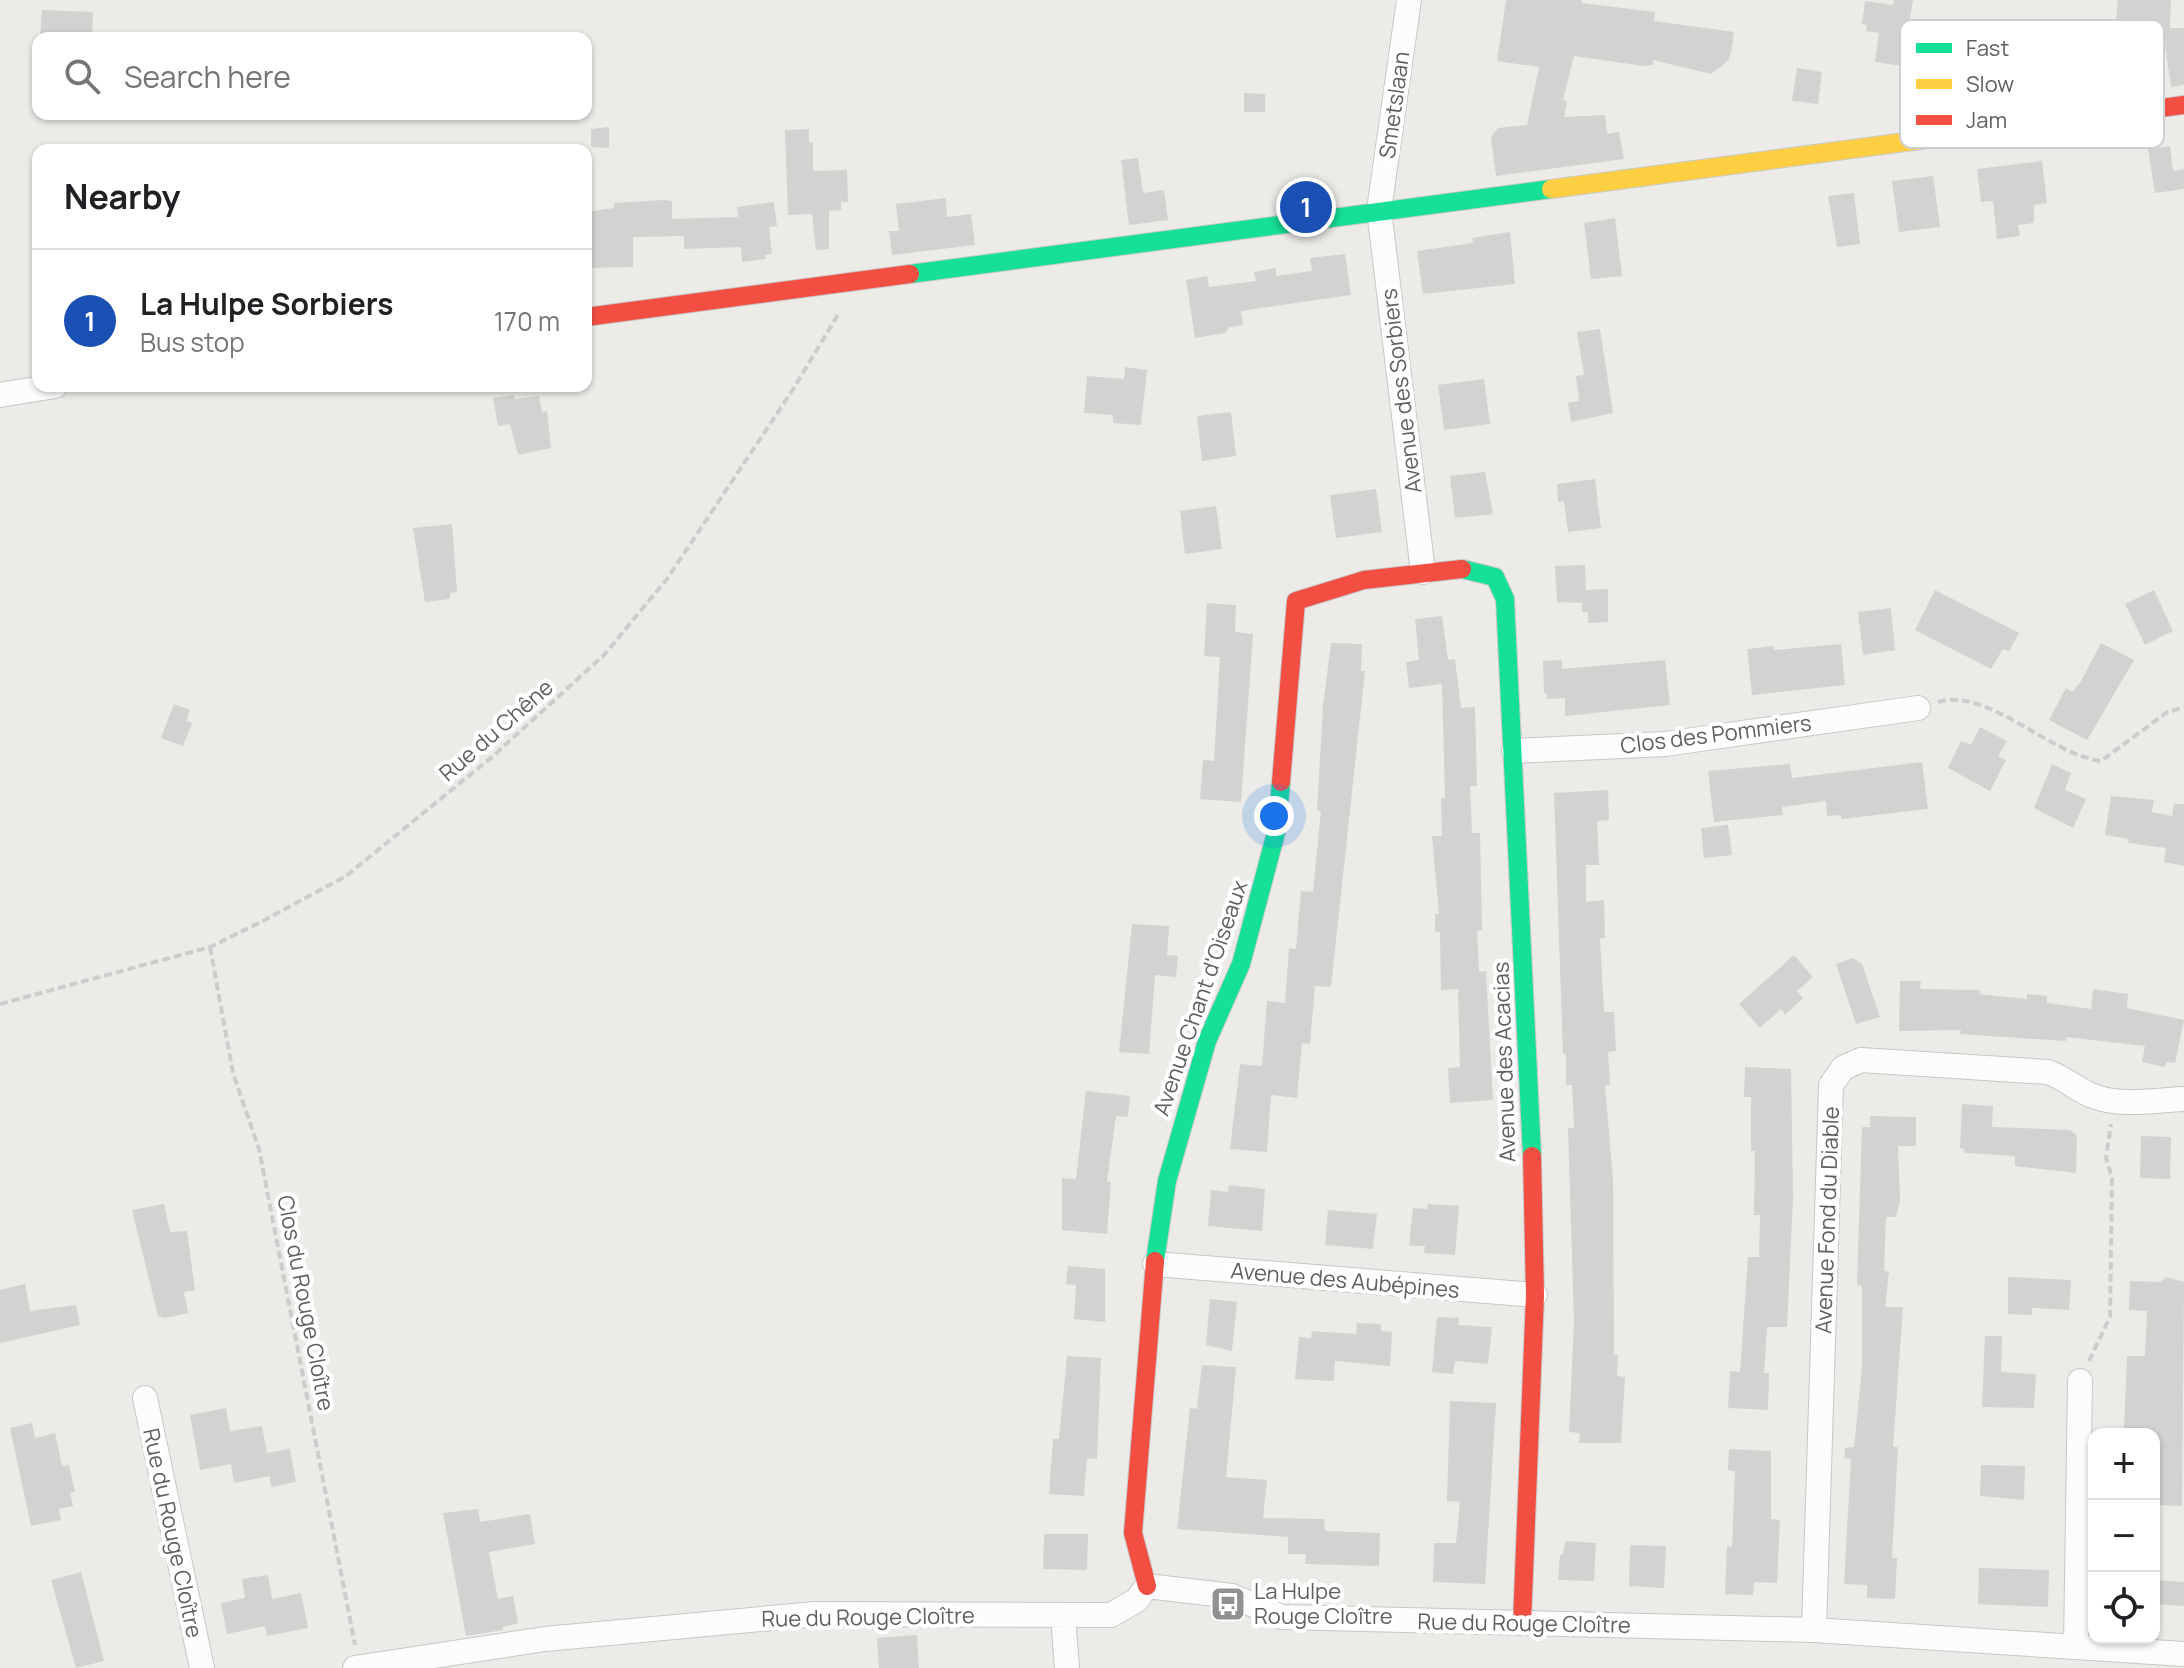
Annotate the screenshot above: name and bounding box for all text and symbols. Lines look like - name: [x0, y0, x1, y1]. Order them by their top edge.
- legend: [1900, 20, 2164, 148]
- search box: [32, 32, 592, 120]
- text: Fast: [1966, 33, 2009, 63]
- street label: Smetslaan: [1372, 49, 1416, 161]
- icon: search: [60, 54, 104, 98]
- text: Search here: [124, 56, 291, 97]
- text: Slow: [1966, 69, 2014, 99]
- text: Jam: [1966, 105, 2007, 135]
- text: Nearby: [64, 173, 180, 219]
- pin: 1: [1280, 177, 1332, 237]
- text: La Hulpe Sorbiers: [140, 283, 393, 324]
- street label: Avenue des Sorbiers: [1374, 287, 1428, 495]
- text: 1: [84, 303, 96, 339]
- text: 170 m: [494, 303, 560, 339]
- text: Bus stop: [140, 324, 245, 360]
- street label: Rue du Chêne: [433, 672, 559, 788]
- street label: Clos des Pommiers: [1619, 707, 1813, 761]
- your location: [1254, 796, 1294, 836]
- street label: Avenue Chant d'Oiseaux: [1146, 876, 1255, 1120]
- street label: Avenue des Acacias: [1486, 961, 1522, 1163]
- street label: Avenue Fond du Diable: [1808, 1106, 1846, 1334]
- street label: Clos du Rouge Cloître: [270, 1193, 342, 1413]
- street label: Avenue des Aubépines: [1229, 1255, 1461, 1305]
- street label: Rue du Rouge Cloître: [136, 1426, 210, 1641]
- map controls: [2088, 1428, 2160, 1644]
- button: +: [2088, 1428, 2160, 1500]
- button: −: [2088, 1500, 2160, 1572]
- button: locate: [2088, 1572, 2160, 1644]
- place label: La Hulpe Rouge Cloître: [1254, 1576, 1393, 1631]
- bus stop icon: La Hulpe Rouge Cloître: [1209, 1585, 1247, 1623]
- street label: Rue du Rouge Cloître: [761, 1600, 975, 1634]
- street label: Rue du Rouge Cloître: [1417, 1606, 1631, 1640]

